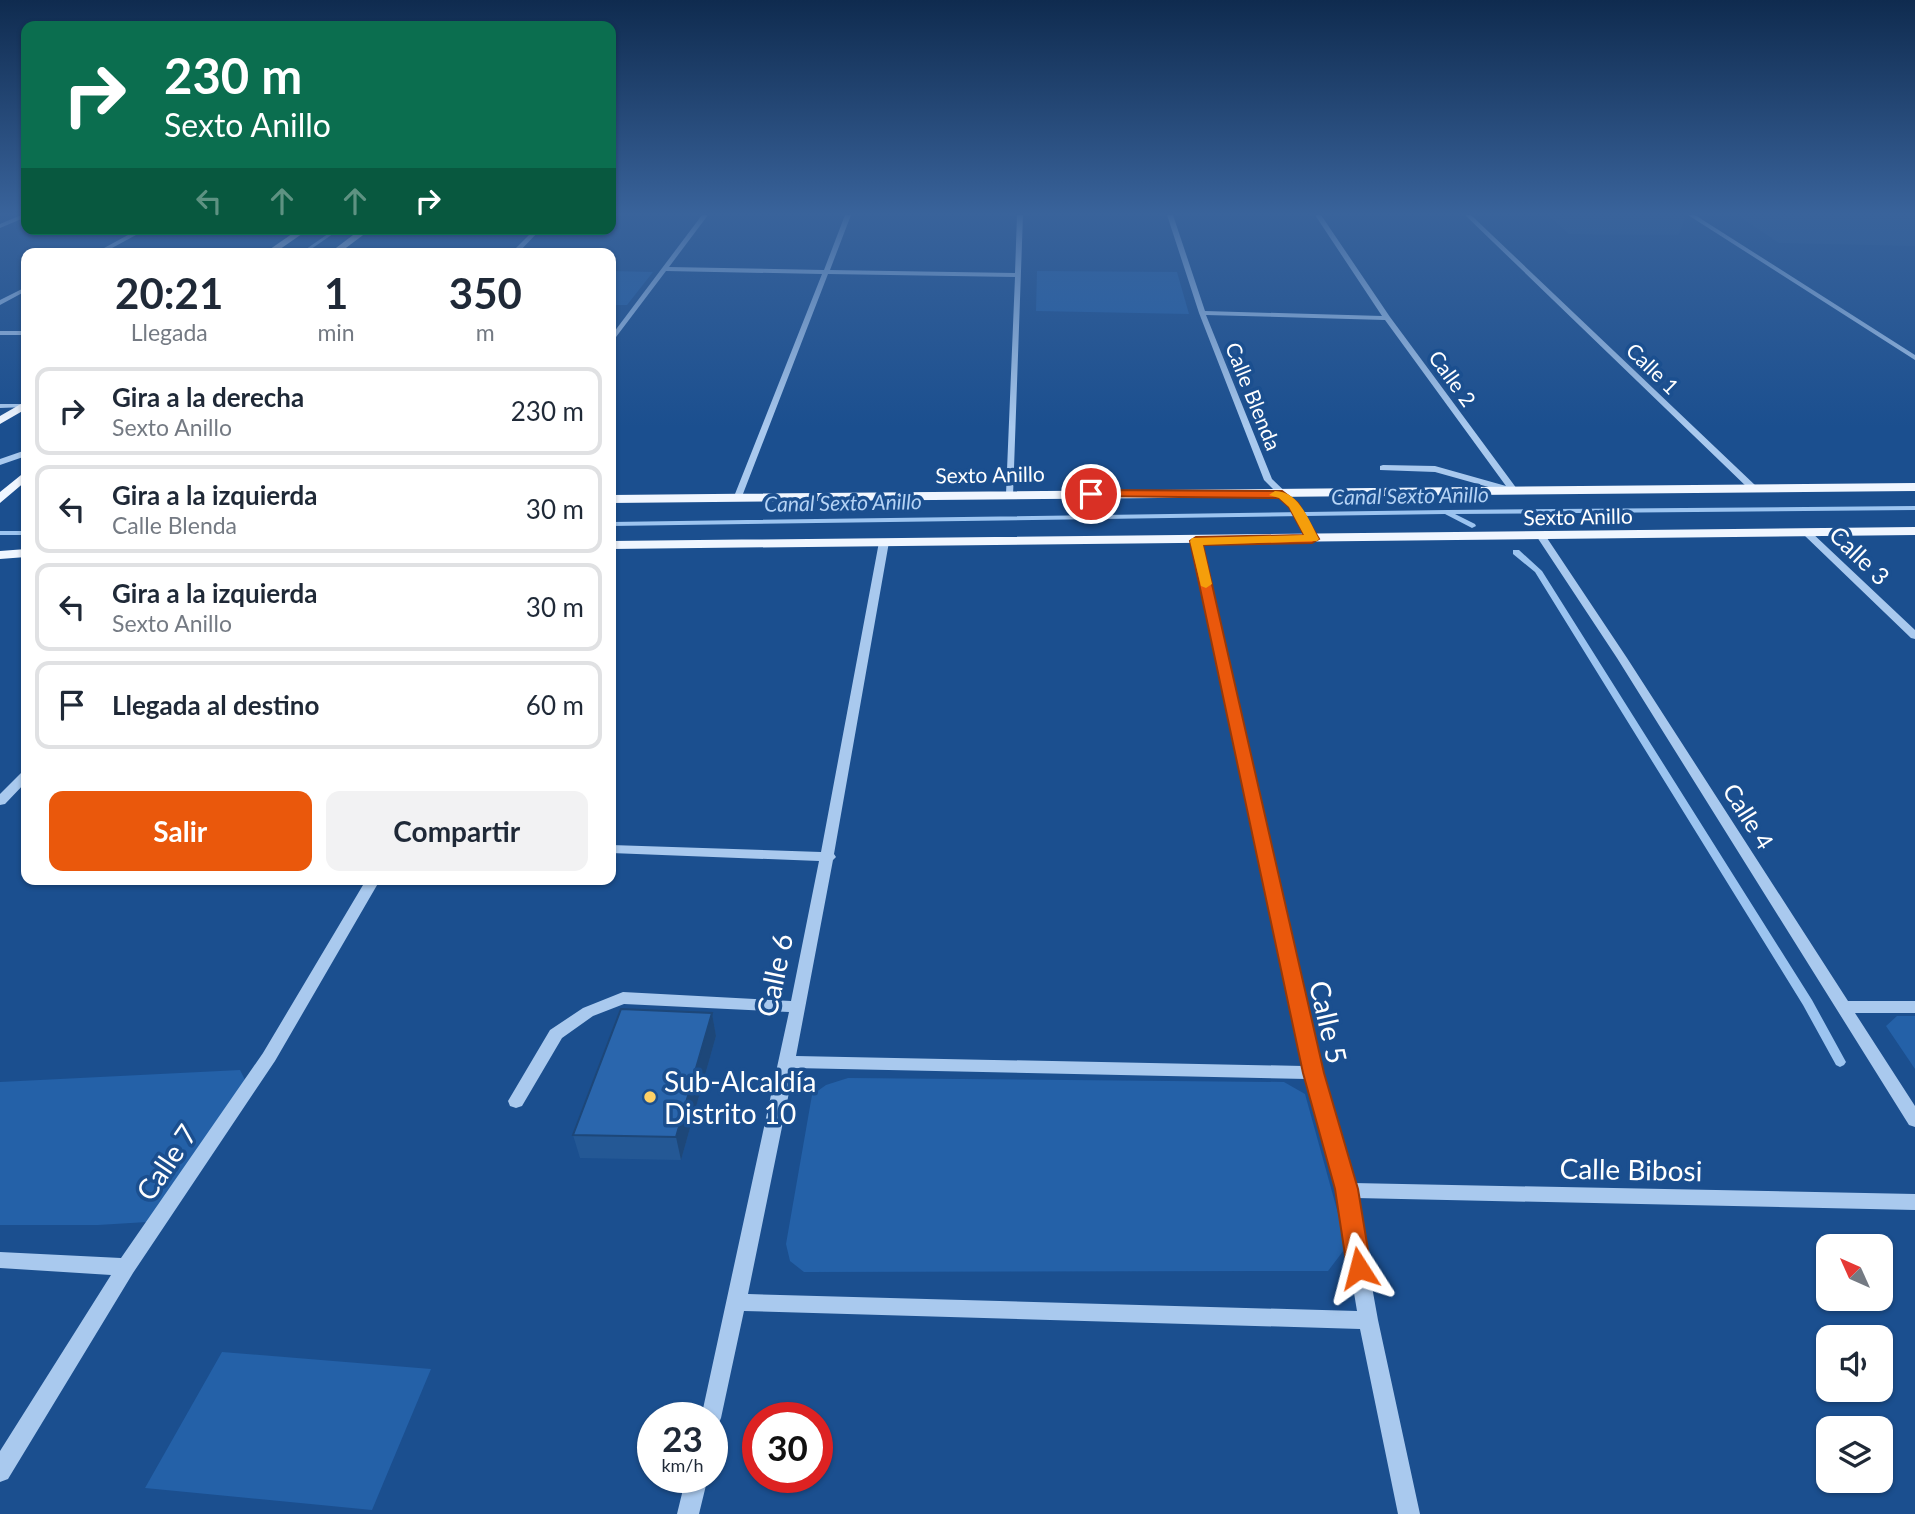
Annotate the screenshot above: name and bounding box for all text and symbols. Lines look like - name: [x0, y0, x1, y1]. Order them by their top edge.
- text: 230 m: [164, 46, 302, 104]
- icon: right: [49, 49, 140, 140]
- text: Sexto Anillo: [164, 105, 331, 144]
- icon: left: [190, 182, 228, 220]
- icon: ahead: [263, 182, 301, 220]
- icon: ahead: [336, 182, 374, 220]
- icon: right: [409, 182, 447, 220]
- text: 20:21: [115, 268, 223, 318]
- text: 1: [324, 268, 348, 318]
- text: 350: [449, 268, 522, 318]
- text: Llegada: [131, 318, 208, 346]
- text: min: [317, 318, 355, 346]
- text: m: [476, 318, 495, 346]
- street label: Calle 1: [1622, 337, 1684, 399]
- street label: Calle Blenda: [1221, 338, 1287, 454]
- street label: Calle 2: [1424, 345, 1482, 411]
- text: Gira a la derecha: [112, 381, 304, 413]
- icon: right: [53, 392, 91, 430]
- text: 230 m: [511, 395, 584, 427]
- text: Sexto Anillo: [112, 413, 232, 441]
- street label: Sexto Anillo: [935, 461, 1045, 487]
- pin: [1061, 464, 1121, 524]
- icon: arrive: [1072, 475, 1110, 513]
- text: Gira a la izquierda: [112, 479, 318, 511]
- water label: Canal Sexto Anillo: [1331, 481, 1489, 509]
- water label: Canal Sexto Anillo: [764, 488, 922, 516]
- icon: left: [53, 490, 91, 528]
- text: 30 m: [526, 493, 584, 525]
- street label: Sexto Anillo: [1523, 503, 1633, 529]
- text: Calle Blenda: [112, 511, 237, 539]
- street label: Calle 3: [1824, 520, 1896, 590]
- text: Gira a la izquierda: [112, 577, 318, 609]
- icon: left: [53, 588, 91, 626]
- text: 30 m: [526, 591, 584, 623]
- text: Sexto Anillo: [112, 609, 232, 637]
- icon: arrive: [53, 686, 91, 724]
- text: Llegada al destino: [112, 689, 319, 721]
- text: 60 m: [526, 689, 584, 721]
- street label: Calle 4: [1718, 778, 1780, 854]
- button: Salir: [49, 791, 312, 871]
- button: Compartir: [326, 791, 588, 871]
- street label: Calle 6: [749, 930, 799, 1020]
- street label: Calle 5: [1303, 977, 1355, 1067]
- place label: Sub-Alcaldía Distrito 10: [664, 1064, 816, 1130]
- marker: Sub-Alcaldía Distrito 10: [642, 1089, 658, 1105]
- street label: Calle 7: [128, 1118, 204, 1206]
- street label: Calle Bibosi: [1559, 1151, 1703, 1187]
- position arrow: [1322, 1231, 1396, 1305]
- north arrow: [1816, 1234, 1894, 1311]
- map controls: [1816, 1234, 1893, 1493]
- button: sound: [1816, 1325, 1893, 1402]
- speed limit sign: 30: [742, 1402, 833, 1493]
- button: layers: [1816, 1416, 1893, 1493]
- text: 23: [662, 1417, 703, 1459]
- text: km/h: [661, 1454, 704, 1476]

